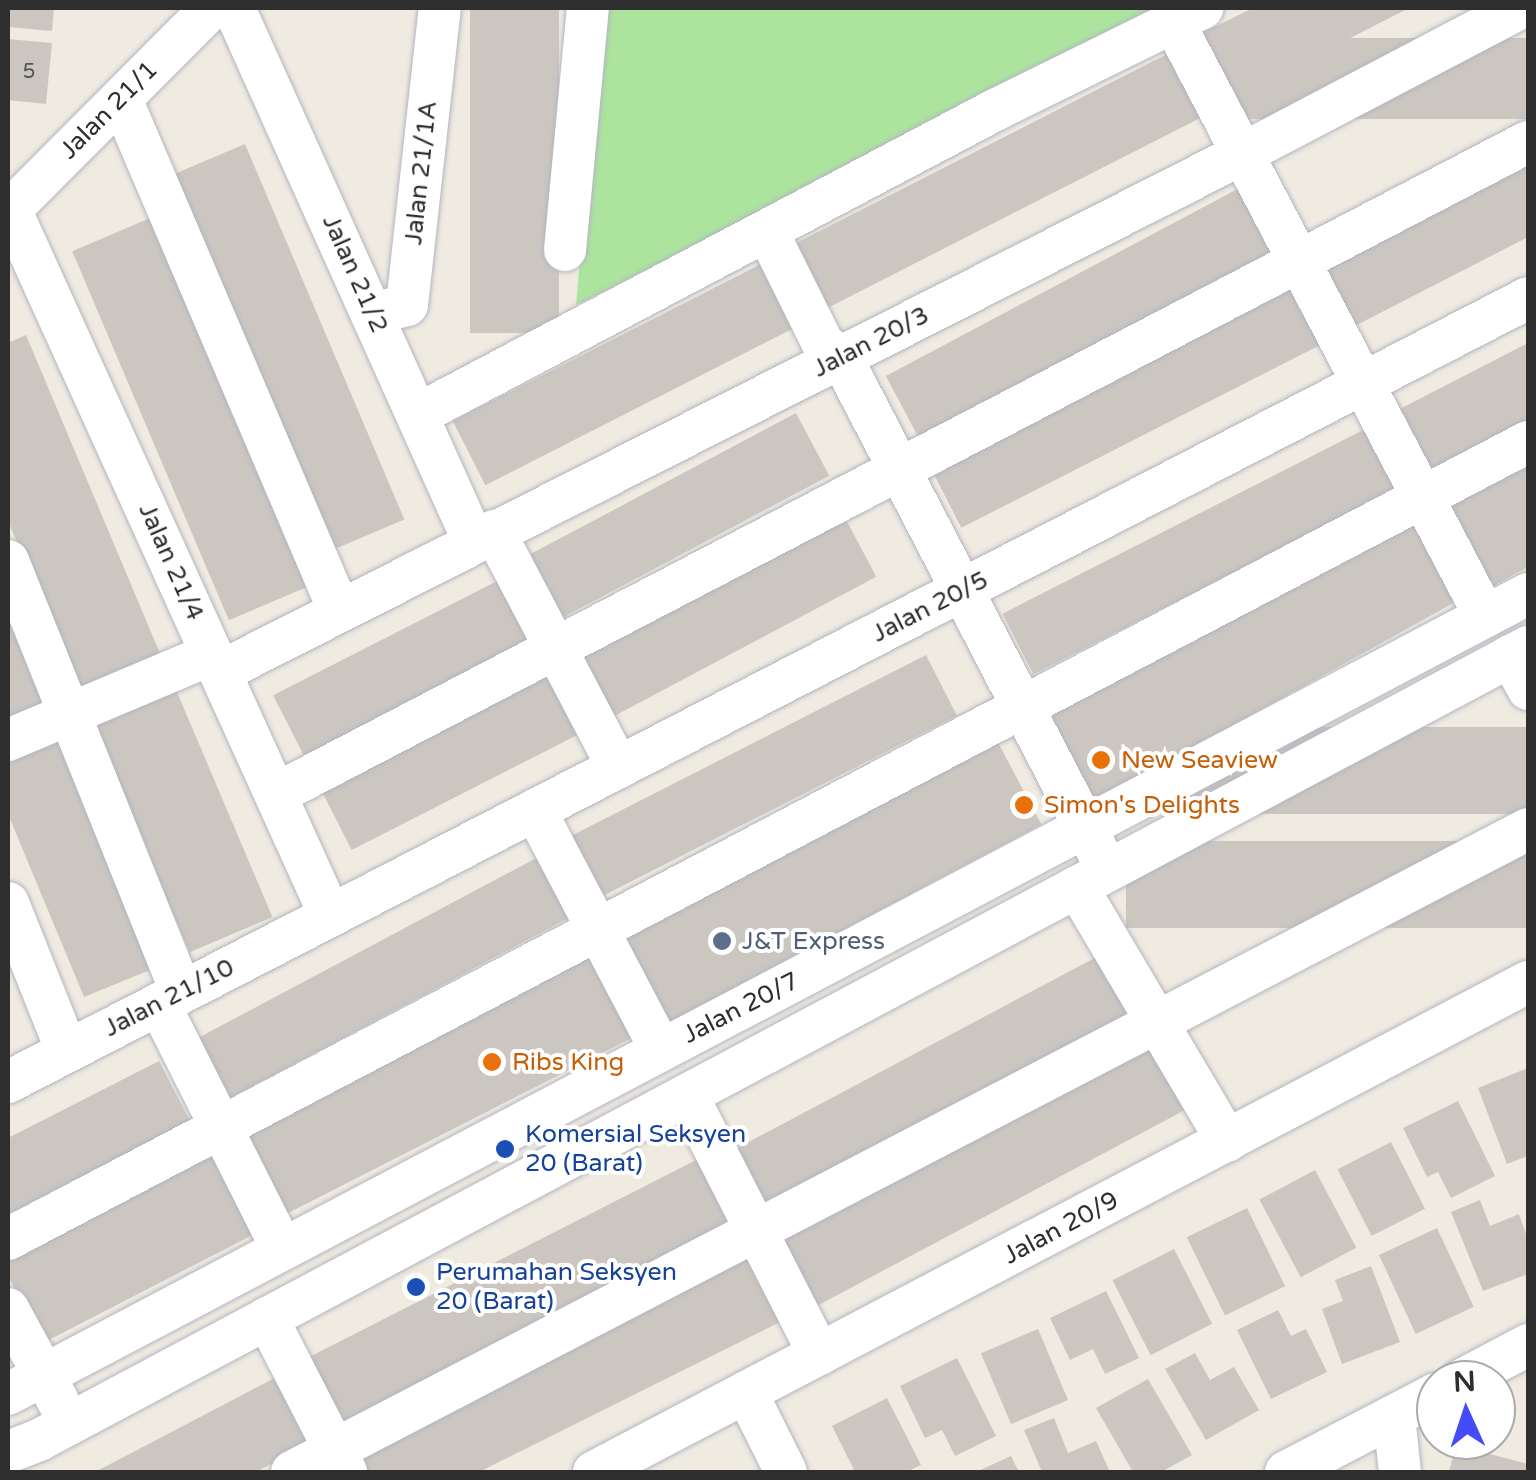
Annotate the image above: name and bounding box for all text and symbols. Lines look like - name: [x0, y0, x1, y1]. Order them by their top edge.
- street label: Jalan 21/1: [54, 55, 164, 165]
- house number: 5: [23, 60, 35, 84]
- street label: Jalan 21/1A: [399, 100, 443, 246]
- street label: Jalan 21/2: [316, 210, 394, 338]
- street label: Jalan 20/3: [808, 300, 934, 384]
- street label: Jalan 21/4: [132, 499, 210, 625]
- street label: Jalan 20/5: [867, 565, 993, 649]
- place label: New Seaview: [1121, 745, 1278, 775]
- marker: New Seaview: [1090, 749, 1112, 771]
- place label: Simon's Delights: [1044, 790, 1240, 820]
- marker: Simon's Delights: [1013, 794, 1035, 816]
- place label: J&T Express: [742, 926, 885, 956]
- marker: J&T Express: [711, 930, 733, 952]
- street label: Jalan 21/10: [99, 952, 239, 1044]
- street label: Jalan 20/7: [678, 966, 804, 1050]
- place label: Ribs King: [512, 1047, 624, 1077]
- marker: Ribs King: [481, 1051, 503, 1073]
- place label: Komersial Seksyen 20 (Barat): [525, 1120, 746, 1179]
- marker: Komersial Seksyen 20 (Barat): [494, 1138, 516, 1160]
- street label: Jalan 20/9: [998, 1185, 1124, 1271]
- place label: Perumahan Seksyen 20 (Barat): [436, 1258, 677, 1317]
- marker: Perumahan Seksyen 20 (Barat): [405, 1276, 427, 1298]
- north arrow: [1416, 1360, 1516, 1460]
- text: N: [1452, 1364, 1477, 1400]

